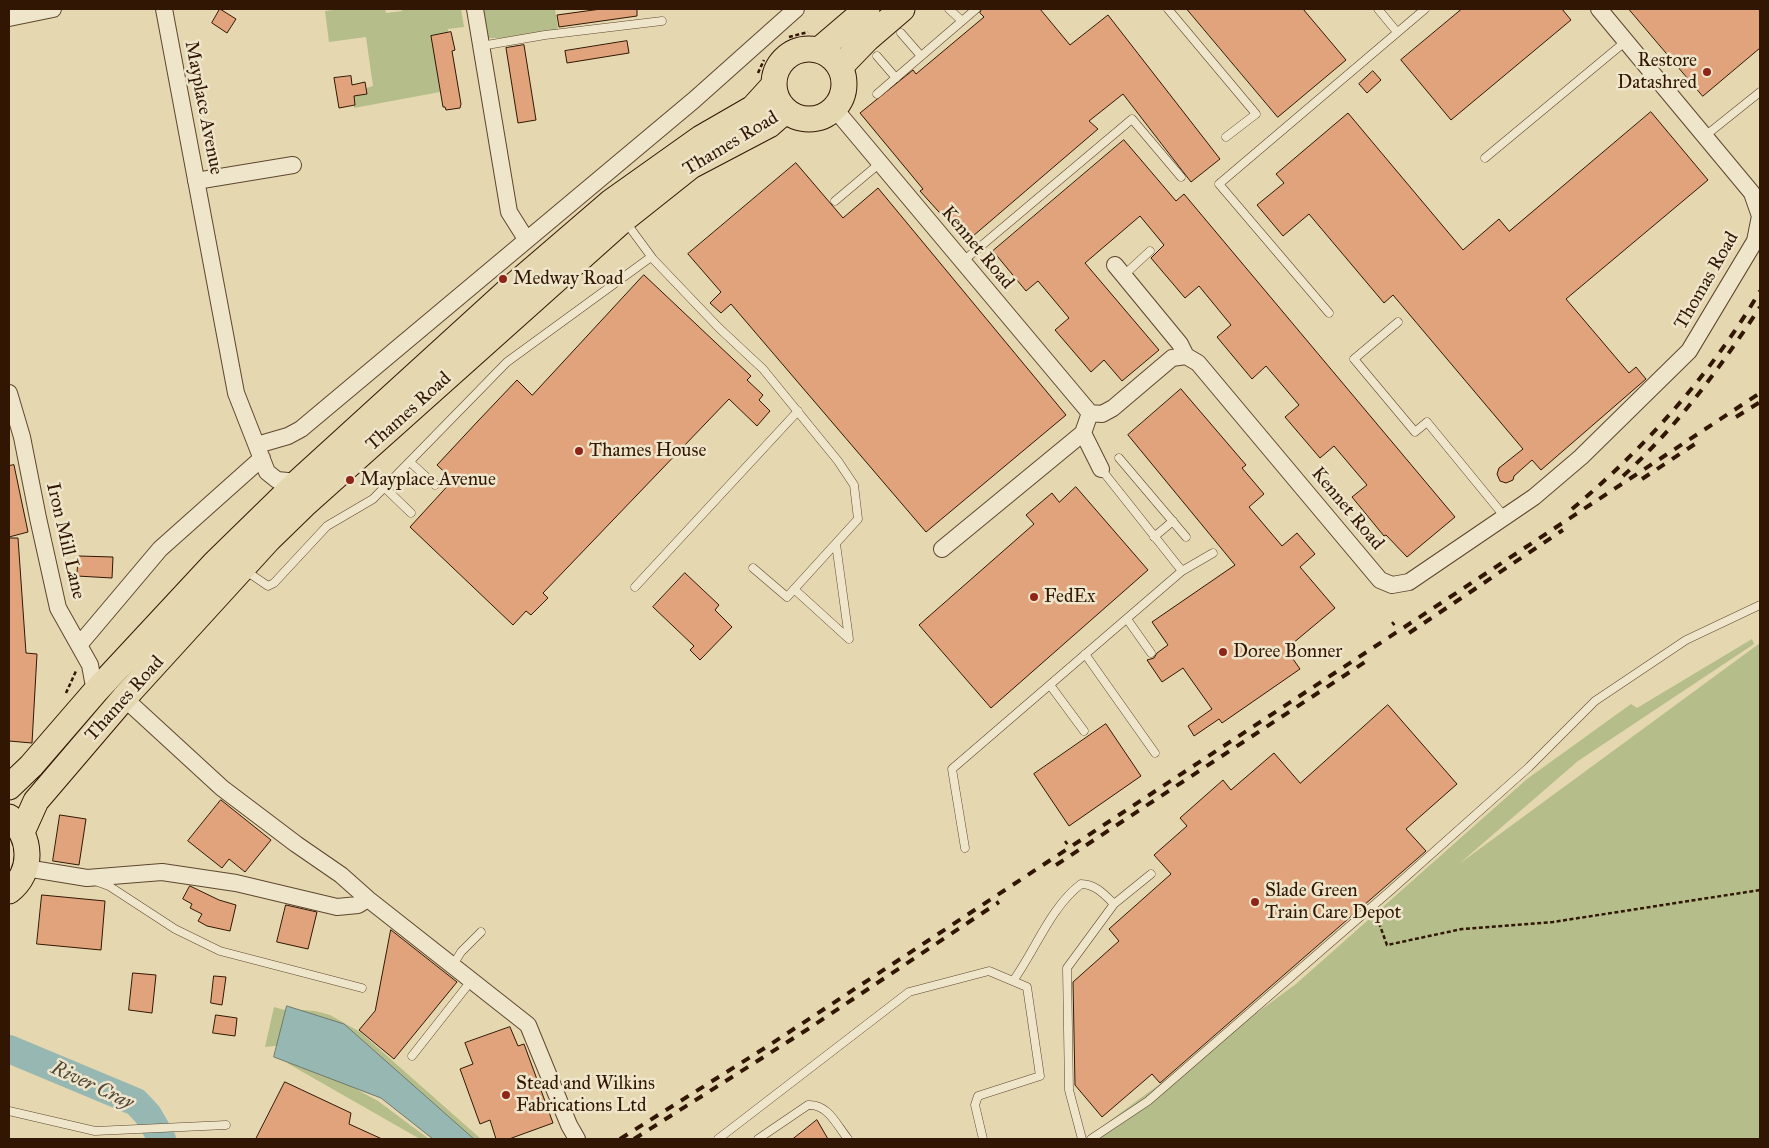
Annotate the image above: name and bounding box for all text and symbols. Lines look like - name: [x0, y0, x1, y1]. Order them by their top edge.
- street label: Mayplace Avenue: [179, 39, 227, 177]
- place label: Restore Datashred: [1617, 50, 1697, 94]
- marker: Restore Datashred: [1701, 66, 1713, 78]
- street label: Thames Road: [679, 107, 783, 181]
- street label: Kennet Road: [936, 202, 1018, 294]
- street label: Thomas Road: [1670, 228, 1744, 334]
- place label: Medway Road: [513, 268, 623, 290]
- marker: Medway Road: [497, 273, 509, 285]
- street label: Thames Road: [362, 368, 456, 456]
- place label: Thames House: [589, 440, 706, 462]
- marker: Thames House: [573, 445, 585, 457]
- street label: Kennet Road: [1306, 463, 1388, 555]
- place label: Mayplace Avenue: [360, 469, 496, 491]
- marker: Mayplace Avenue: [344, 474, 356, 486]
- street label: Iron Mill Lane: [41, 481, 89, 601]
- place label: FedEx: [1044, 586, 1095, 608]
- marker: FedEx: [1028, 591, 1040, 603]
- place label: Doree Bonner: [1233, 641, 1342, 663]
- marker: Doree Bonner: [1217, 646, 1229, 658]
- street label: Thames Road: [81, 652, 169, 746]
- place label: Slade Green Train Care Depot: [1265, 880, 1401, 924]
- marker: Slade Green Train Care Depot: [1249, 896, 1261, 908]
- water label: River Cray: [47, 1057, 137, 1115]
- place label: Stead and Wilkins Fabrications Ltd: [516, 1073, 655, 1117]
- marker: Stead and Wilkins Fabrications Ltd: [500, 1089, 512, 1101]

